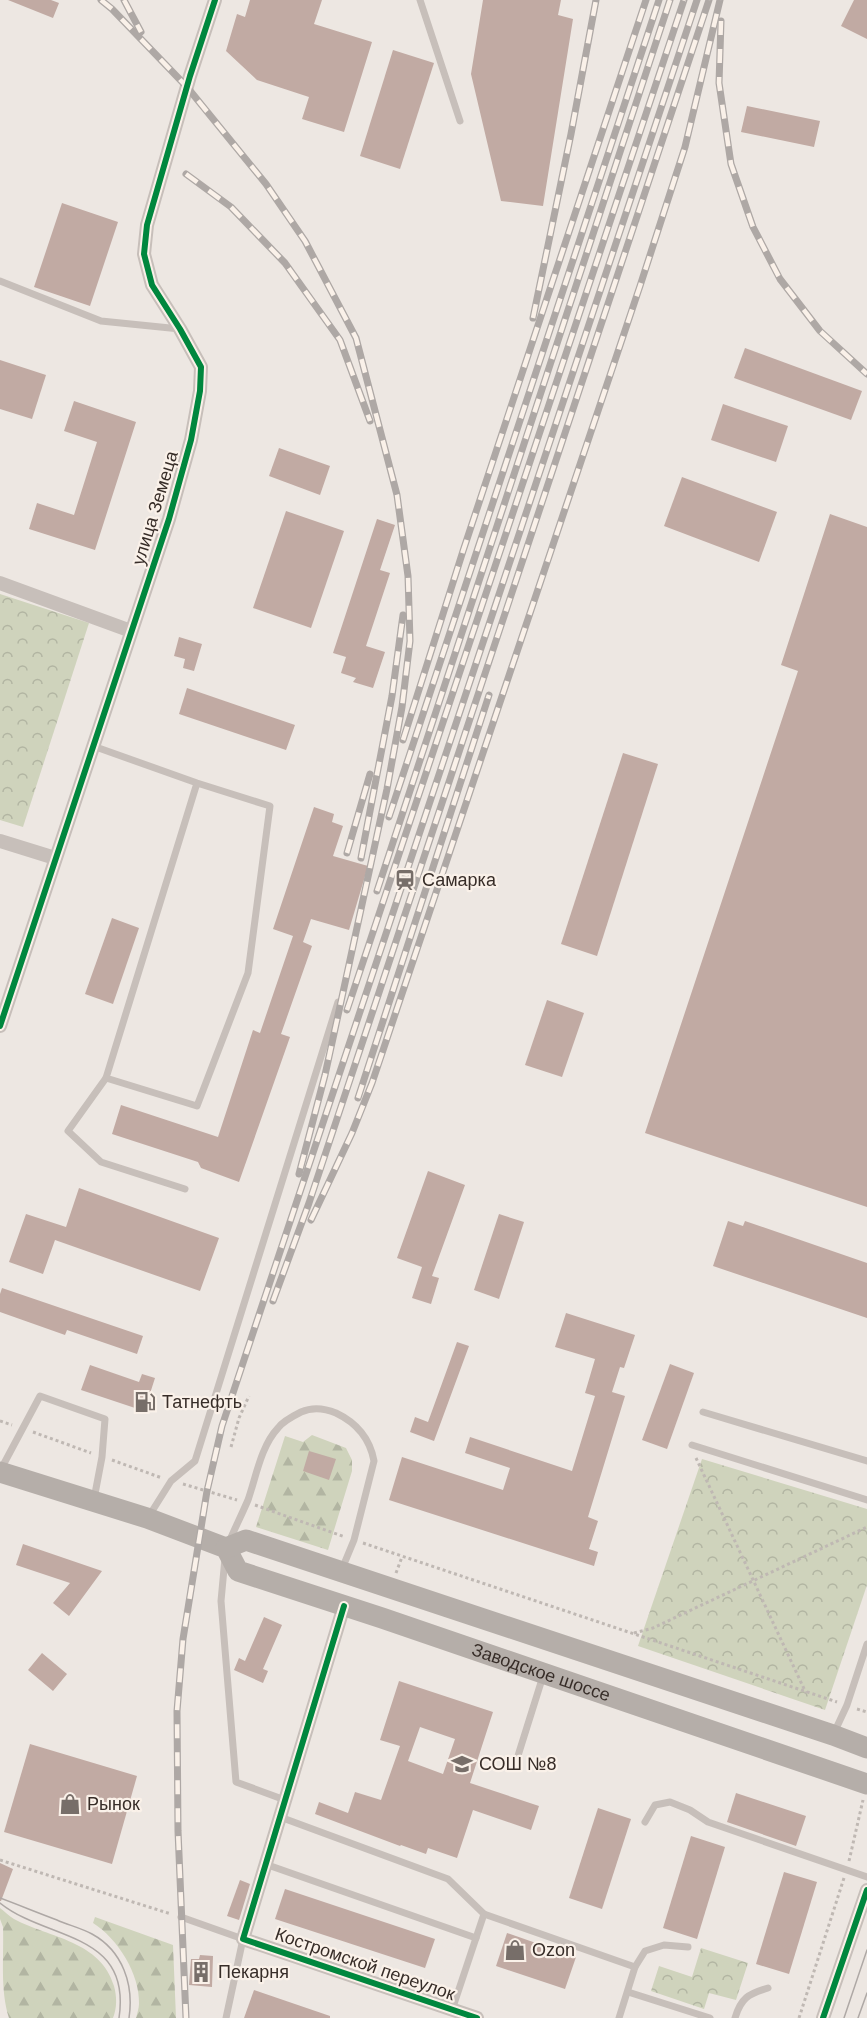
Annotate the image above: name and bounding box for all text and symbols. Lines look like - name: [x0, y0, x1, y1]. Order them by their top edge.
- street label: улица Земеца: [128, 448, 182, 567]
- station icon: Самарка: [393, 868, 417, 892]
- place label: Самарка: [422, 870, 497, 890]
- fuel station icon: Татнефть: [133, 1390, 157, 1414]
- place label: Татнефть: [162, 1392, 242, 1412]
- street label: Заводское шоссе: [469, 1639, 613, 1705]
- school or university icon: СОШ №8: [450, 1752, 474, 1776]
- place label: СОШ №8: [479, 1754, 556, 1774]
- shop icon: Рынок: [58, 1792, 82, 1816]
- place label: Рынок: [87, 1794, 140, 1814]
- street label: Костромской переулок: [272, 1924, 458, 2004]
- shop icon: Ozon: [503, 1938, 527, 1962]
- place label: Ozon: [532, 1940, 575, 1960]
- building icon: Пекарня: [189, 1960, 213, 1984]
- place label: Пекарня: [218, 1962, 289, 1982]

